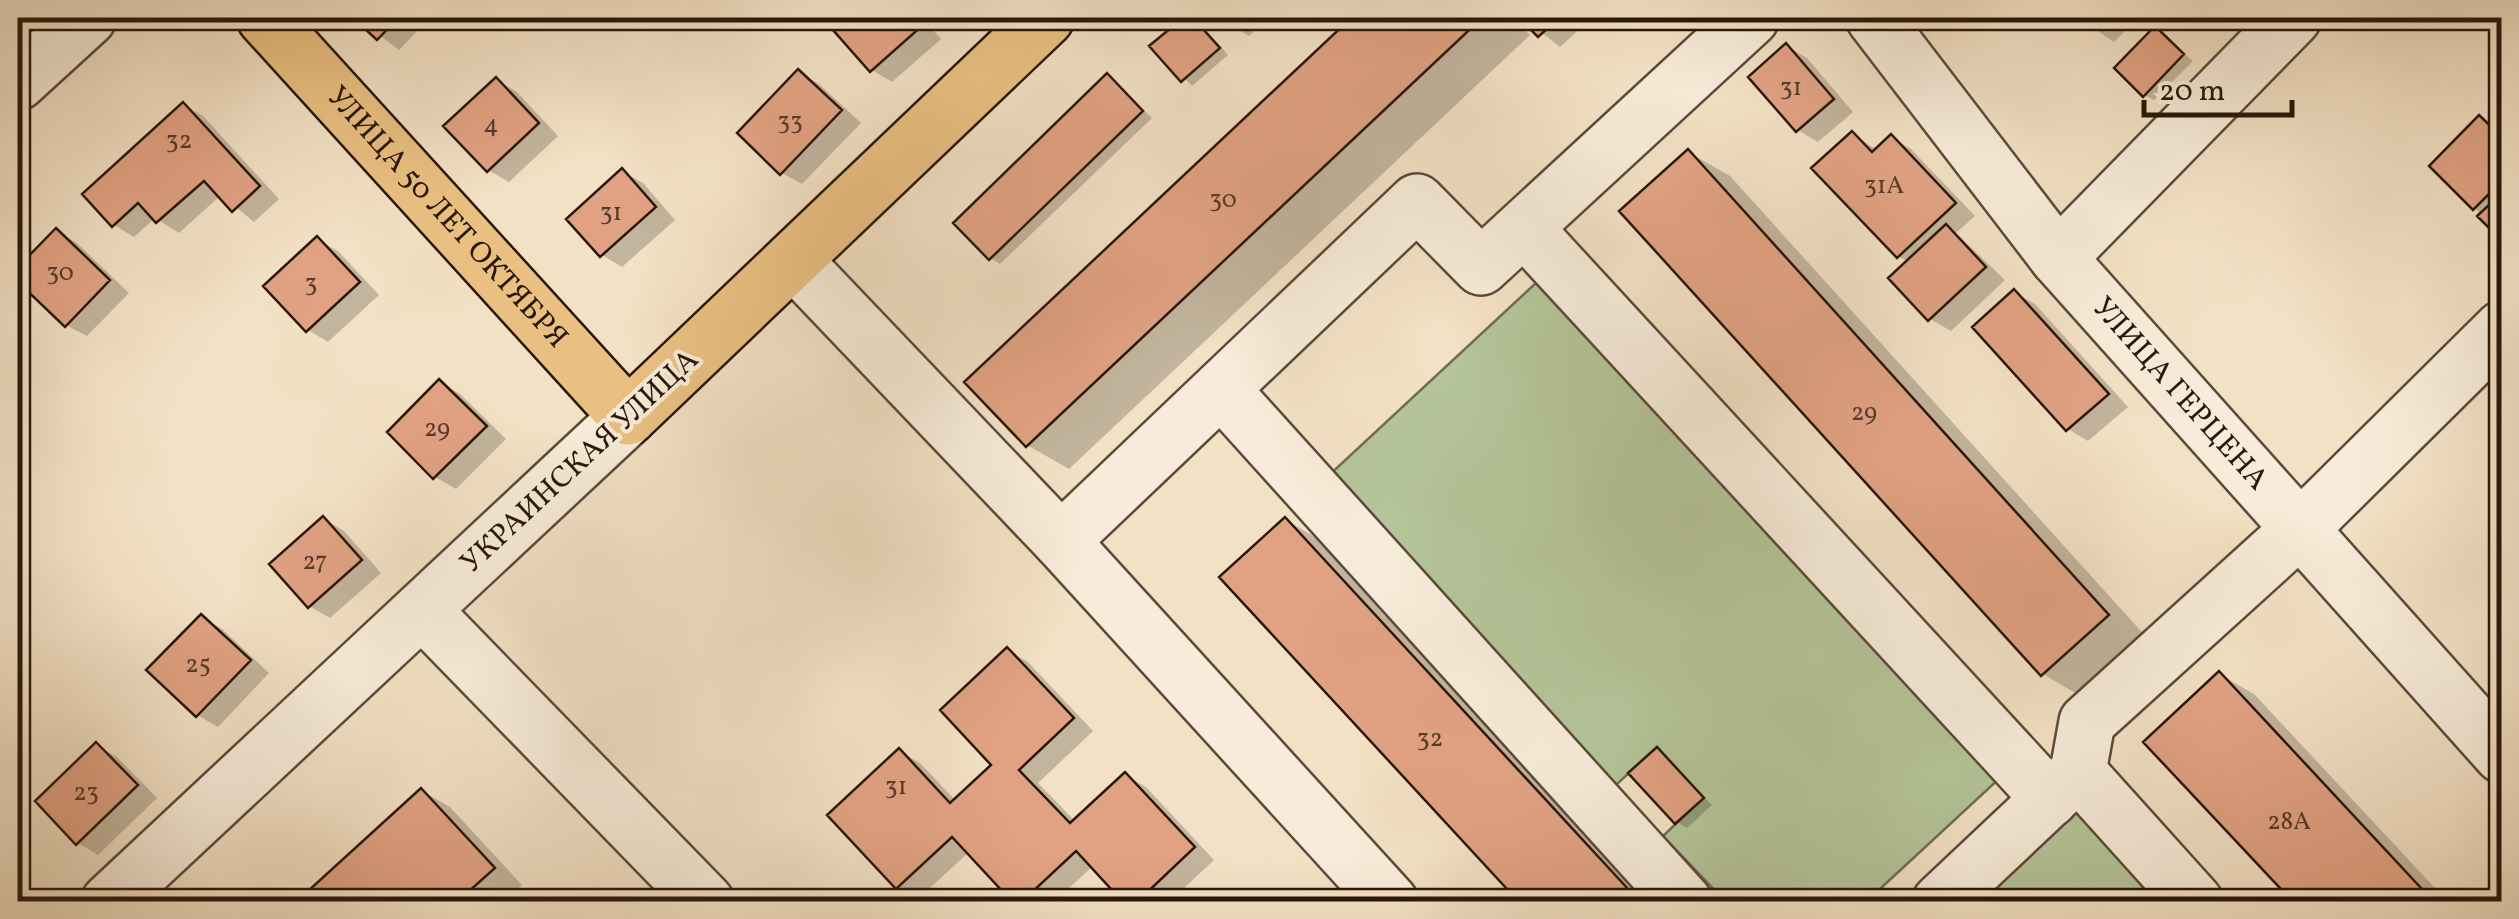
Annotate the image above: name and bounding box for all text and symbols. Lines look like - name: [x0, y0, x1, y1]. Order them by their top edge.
- scale bar: [2144, 55, 2292, 117]
- house number: 31: [1780, 71, 1802, 106]
- text: 20 m: [2159, 71, 2225, 113]
- street label: УЛИЦА 50 ЛЕТ ОКТЯБРЯ: [316, 77, 577, 358]
- house number: 33: [777, 105, 803, 140]
- house number: 4: [484, 108, 498, 143]
- house number: 32: [166, 124, 192, 159]
- house number: 31А: [1864, 169, 1904, 204]
- house number: 30: [1209, 183, 1237, 218]
- house number: 31: [600, 196, 622, 231]
- house number: 30: [46, 256, 74, 291]
- house number: 3: [305, 267, 317, 302]
- street label: УЛИЦА ГЕРЦЕНА: [2082, 288, 2277, 500]
- street label: УКРАИНСКАЯ УЛИЦА: [452, 340, 708, 584]
- house number: 29: [1851, 396, 1877, 431]
- house number: 29: [424, 412, 450, 447]
- house number: 27: [303, 545, 327, 580]
- house number: 25: [185, 648, 211, 683]
- house number: 32: [1417, 722, 1443, 757]
- house number: 31: [885, 770, 907, 805]
- house number: 23: [73, 776, 99, 811]
- house number: 28А: [2267, 805, 2311, 840]

